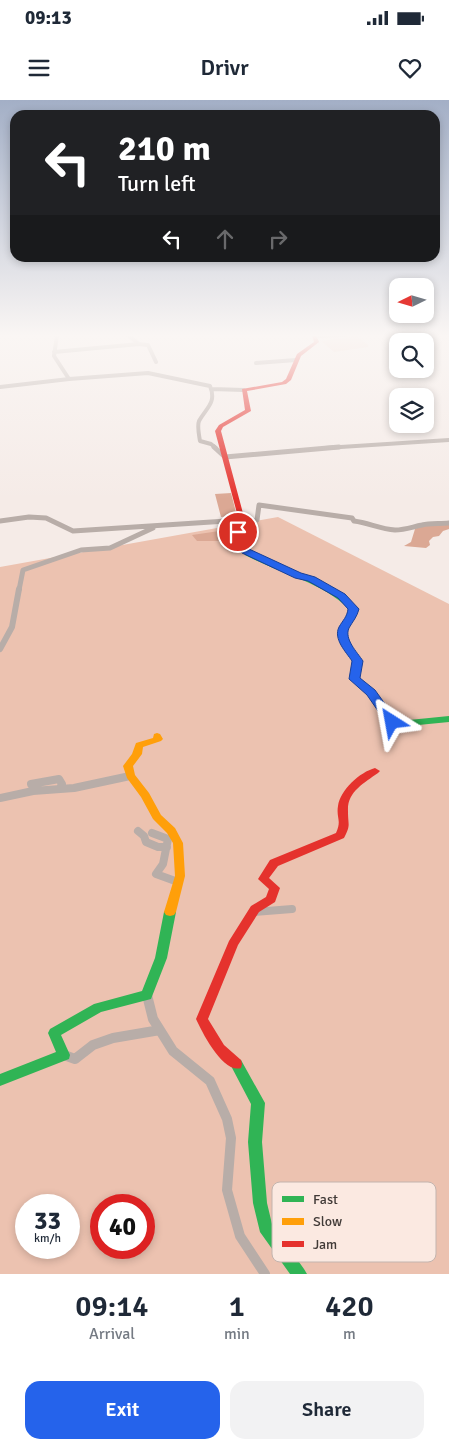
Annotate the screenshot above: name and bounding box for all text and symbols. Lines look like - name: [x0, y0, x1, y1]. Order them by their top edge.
- text: 09:13: [25, 6, 72, 30]
- icon: menu: [25, 54, 53, 82]
- text: Drivr: [200, 54, 249, 81]
- icon: heart: [396, 54, 424, 82]
- text: 210 m: [118, 127, 211, 170]
- icon: left: [35, 130, 100, 195]
- text: Turn left: [118, 170, 196, 197]
- icon: left: [158, 225, 186, 253]
- icon: ahead: [211, 225, 239, 253]
- icon: right: [264, 225, 292, 253]
- north arrow: [389, 278, 434, 322]
- map controls: [389, 278, 434, 433]
- button: search: [389, 333, 434, 378]
- button: layers: [389, 388, 434, 433]
- pin: [217, 511, 259, 553]
- icon: arrive: [224, 518, 252, 546]
- position arrow: [365, 695, 417, 747]
- legend: [272, 1182, 436, 1262]
- text: Fast: [313, 1191, 338, 1208]
- speed limit sign: 40: [90, 1194, 155, 1259]
- text: 33: [34, 1205, 61, 1236]
- text: Slow: [313, 1213, 342, 1230]
- text: km/h: [34, 1231, 61, 1246]
- text: Jam: [313, 1236, 337, 1253]
- text: 09:14: [75, 1288, 149, 1325]
- text: 1: [229, 1288, 245, 1325]
- text: 420: [325, 1288, 374, 1325]
- text: Arrival: [89, 1324, 135, 1344]
- text: min: [224, 1324, 250, 1344]
- text: m: [343, 1324, 356, 1344]
- button: Exit: [25, 1381, 220, 1439]
- button: Share: [230, 1381, 424, 1439]

